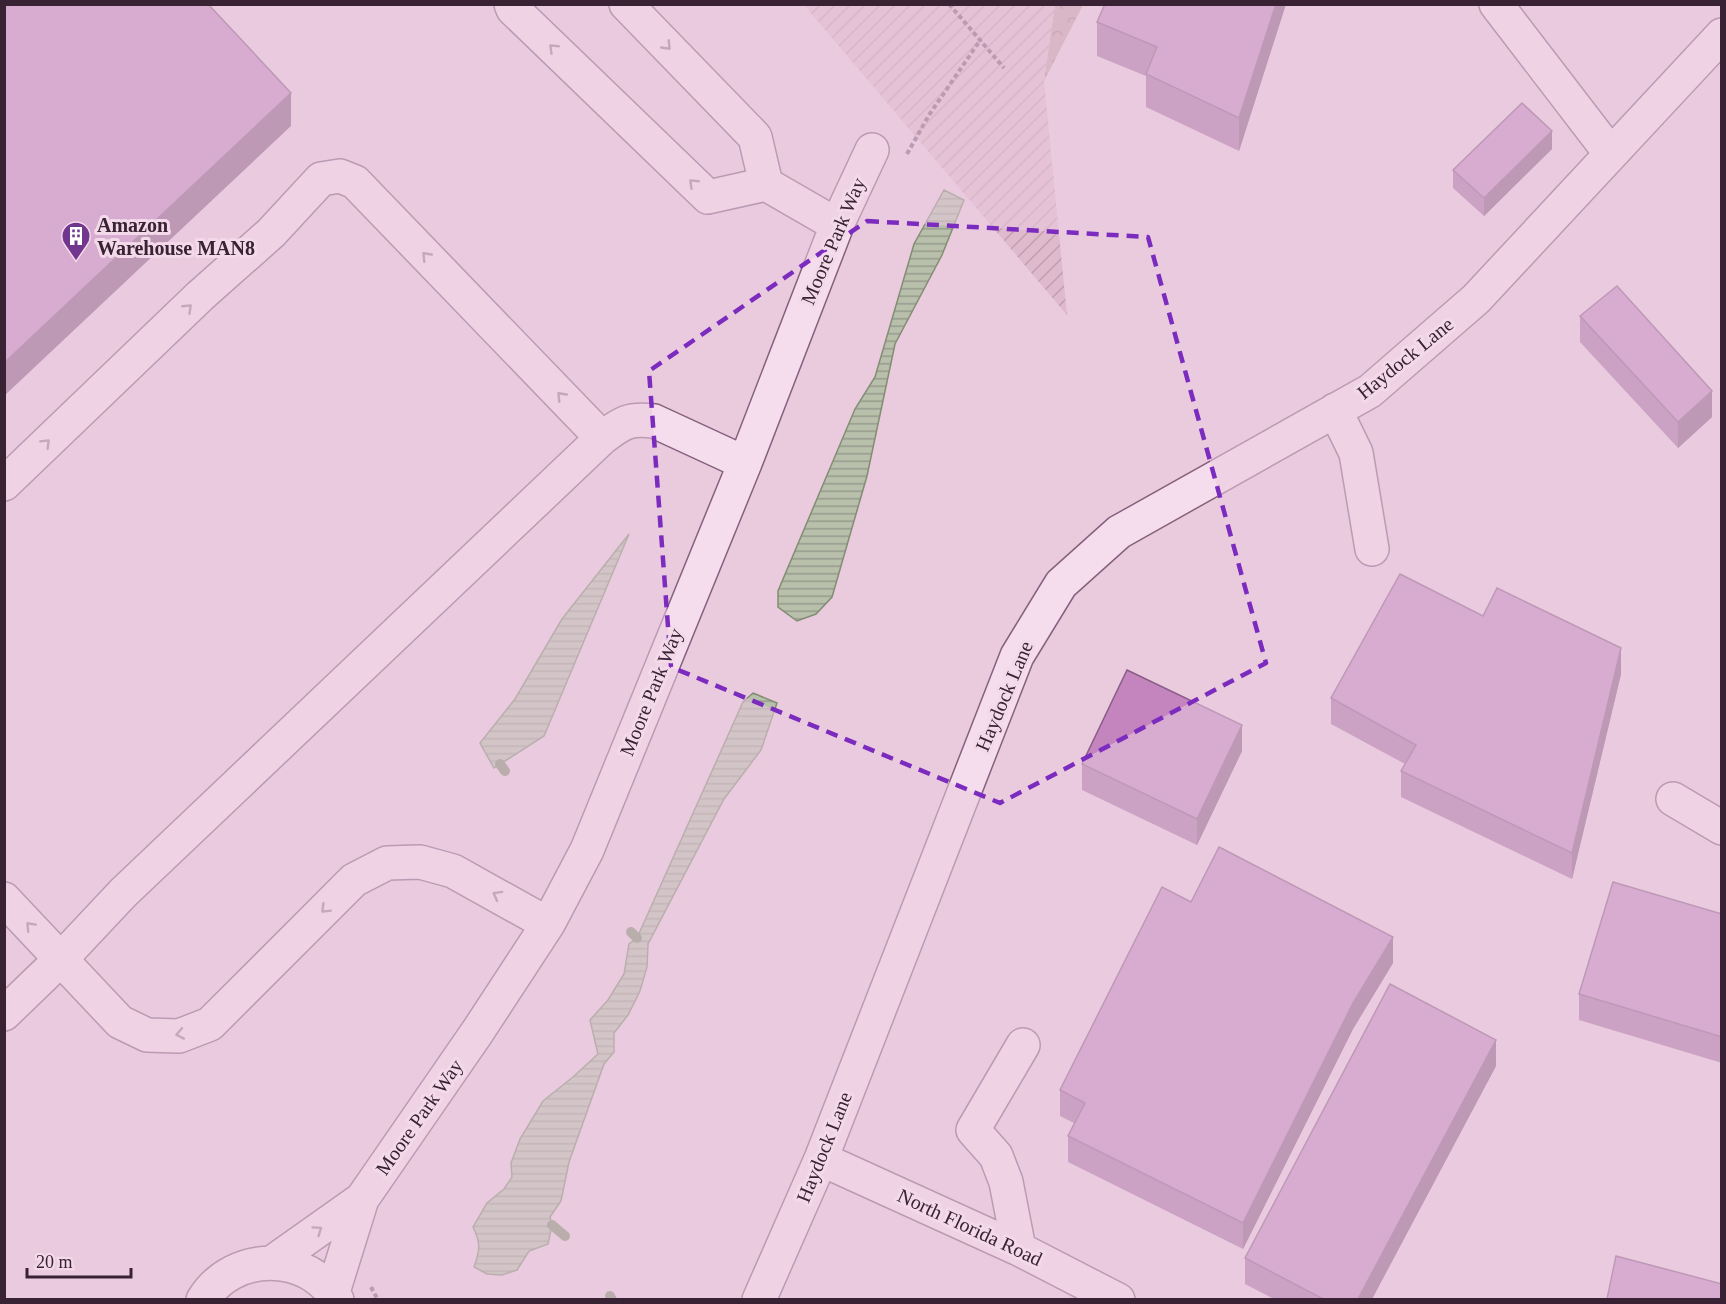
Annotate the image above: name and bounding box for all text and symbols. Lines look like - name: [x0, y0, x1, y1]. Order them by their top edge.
- one-way arrow: [660, 39, 671, 50]
- one-way arrow: [549, 44, 560, 55]
- street label: Moore Park Way: [796, 174, 871, 308]
- one-way arrow: [690, 179, 701, 190]
- place label: Amazon Warehouse MAN8: [97, 214, 255, 259]
- building icon: Amazon Warehouse MAN8: [60, 220, 92, 262]
- one-way arrow: [422, 252, 433, 262]
- one-way arrow: [180, 305, 191, 316]
- street label: Haydock Lane: [1353, 313, 1458, 404]
- one-way arrow: [558, 392, 569, 403]
- one-way arrow: [39, 439, 50, 450]
- street label: Moore Park Way: [615, 625, 688, 759]
- street label: Haydock Lane: [971, 638, 1038, 755]
- one-way arrow: [492, 891, 503, 902]
- one-way arrow: [321, 902, 332, 912]
- one-way arrow: [26, 922, 37, 932]
- one-way arrow: [175, 1027, 185, 1040]
- street label: Moore Park Way: [371, 1055, 468, 1179]
- street label: Haydock Lane: [792, 1088, 857, 1206]
- street label: North Florida Road: [894, 1184, 1046, 1270]
- one-way arrow: [311, 1226, 322, 1237]
- scale bar: [27, 1241, 130, 1279]
- text: 20 m: [36, 1252, 73, 1272]

